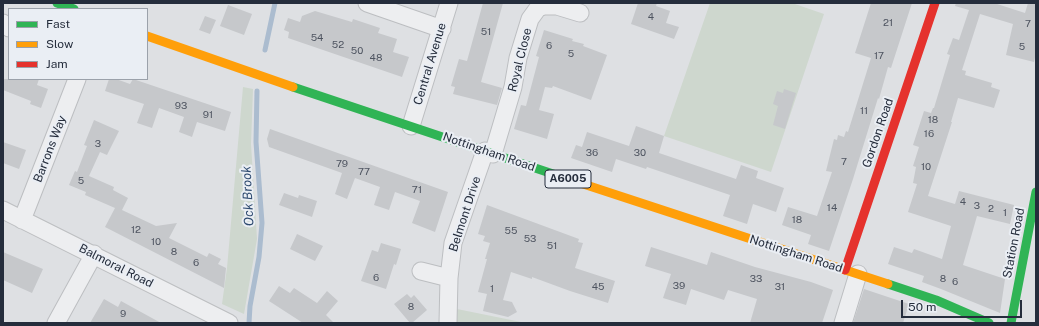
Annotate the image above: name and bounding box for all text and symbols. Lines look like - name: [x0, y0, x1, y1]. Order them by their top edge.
- legend: [8, 8, 148, 80]
- house number: 4: [648, 11, 654, 23]
- text: Fast: [46, 17, 70, 31]
- house number: 21: [883, 17, 893, 29]
- house number: 7: [1025, 18, 1031, 30]
- street label: Central Avenue: [411, 21, 449, 107]
- house number: 51: [481, 26, 491, 38]
- street label: Royal Close: [505, 27, 535, 93]
- house number: 54: [311, 32, 323, 44]
- text: Slow: [46, 37, 73, 51]
- house number: 52: [332, 39, 344, 51]
- house number: 6: [546, 40, 552, 52]
- house number: 5: [1019, 41, 1025, 53]
- house number: 50: [351, 45, 363, 57]
- house number: 5: [568, 48, 574, 60]
- house number: 17: [874, 50, 884, 62]
- house number: 48: [370, 52, 382, 64]
- text: Jam: [46, 57, 68, 71]
- street label: Gordon Road: [859, 96, 897, 170]
- house number: 93: [175, 100, 187, 112]
- house number: 11: [860, 105, 868, 117]
- house number: 91: [203, 109, 213, 121]
- street label: Barrons Way: [31, 114, 69, 184]
- house number: 18: [928, 114, 938, 126]
- house number: 16: [924, 128, 934, 140]
- street label: Nottingham Road: [441, 129, 537, 175]
- house number: 3: [95, 138, 101, 150]
- house number: 36: [586, 147, 598, 159]
- house number: 30: [634, 147, 646, 159]
- house number: 7: [841, 156, 847, 168]
- house number: 79: [336, 158, 348, 170]
- house number: 10: [921, 161, 931, 173]
- water label: Ock Brook: [239, 165, 257, 227]
- house number: 77: [358, 166, 370, 178]
- road number: A6005: [545, 170, 591, 188]
- street label: Belmont Drive: [446, 174, 484, 254]
- house number: 5: [78, 175, 84, 187]
- house number: 71: [412, 184, 422, 196]
- house number: 4: [960, 196, 966, 208]
- house number: 3: [974, 200, 980, 212]
- house number: 14: [827, 202, 837, 214]
- house number: 2: [988, 203, 994, 215]
- street label: Station Road: [1000, 207, 1028, 279]
- house number: 1: [1003, 207, 1007, 219]
- house number: 18: [792, 214, 802, 226]
- house number: 12: [131, 224, 141, 236]
- house number: 55: [505, 225, 517, 237]
- street label: Nottingham Road: [748, 232, 844, 276]
- house number: 53: [524, 233, 536, 245]
- house number: 10: [151, 236, 161, 248]
- house number: 51: [547, 240, 557, 252]
- street label: Balmoral Road: [76, 241, 156, 291]
- house number: 8: [171, 246, 177, 258]
- house number: 6: [193, 257, 199, 269]
- house number: 6: [373, 272, 379, 284]
- house number: 33: [750, 273, 762, 285]
- house number: 8: [940, 273, 946, 285]
- house number: 6: [952, 276, 958, 288]
- house number: 39: [673, 280, 685, 292]
- house number: 45: [592, 281, 604, 293]
- house number: 31: [775, 281, 785, 293]
- house number: 1: [490, 283, 494, 295]
- scale bar: [903, 292, 1024, 318]
- text: 50 m: [908, 300, 936, 314]
- house number: 8: [408, 301, 414, 313]
- house number: 9: [120, 308, 126, 320]

